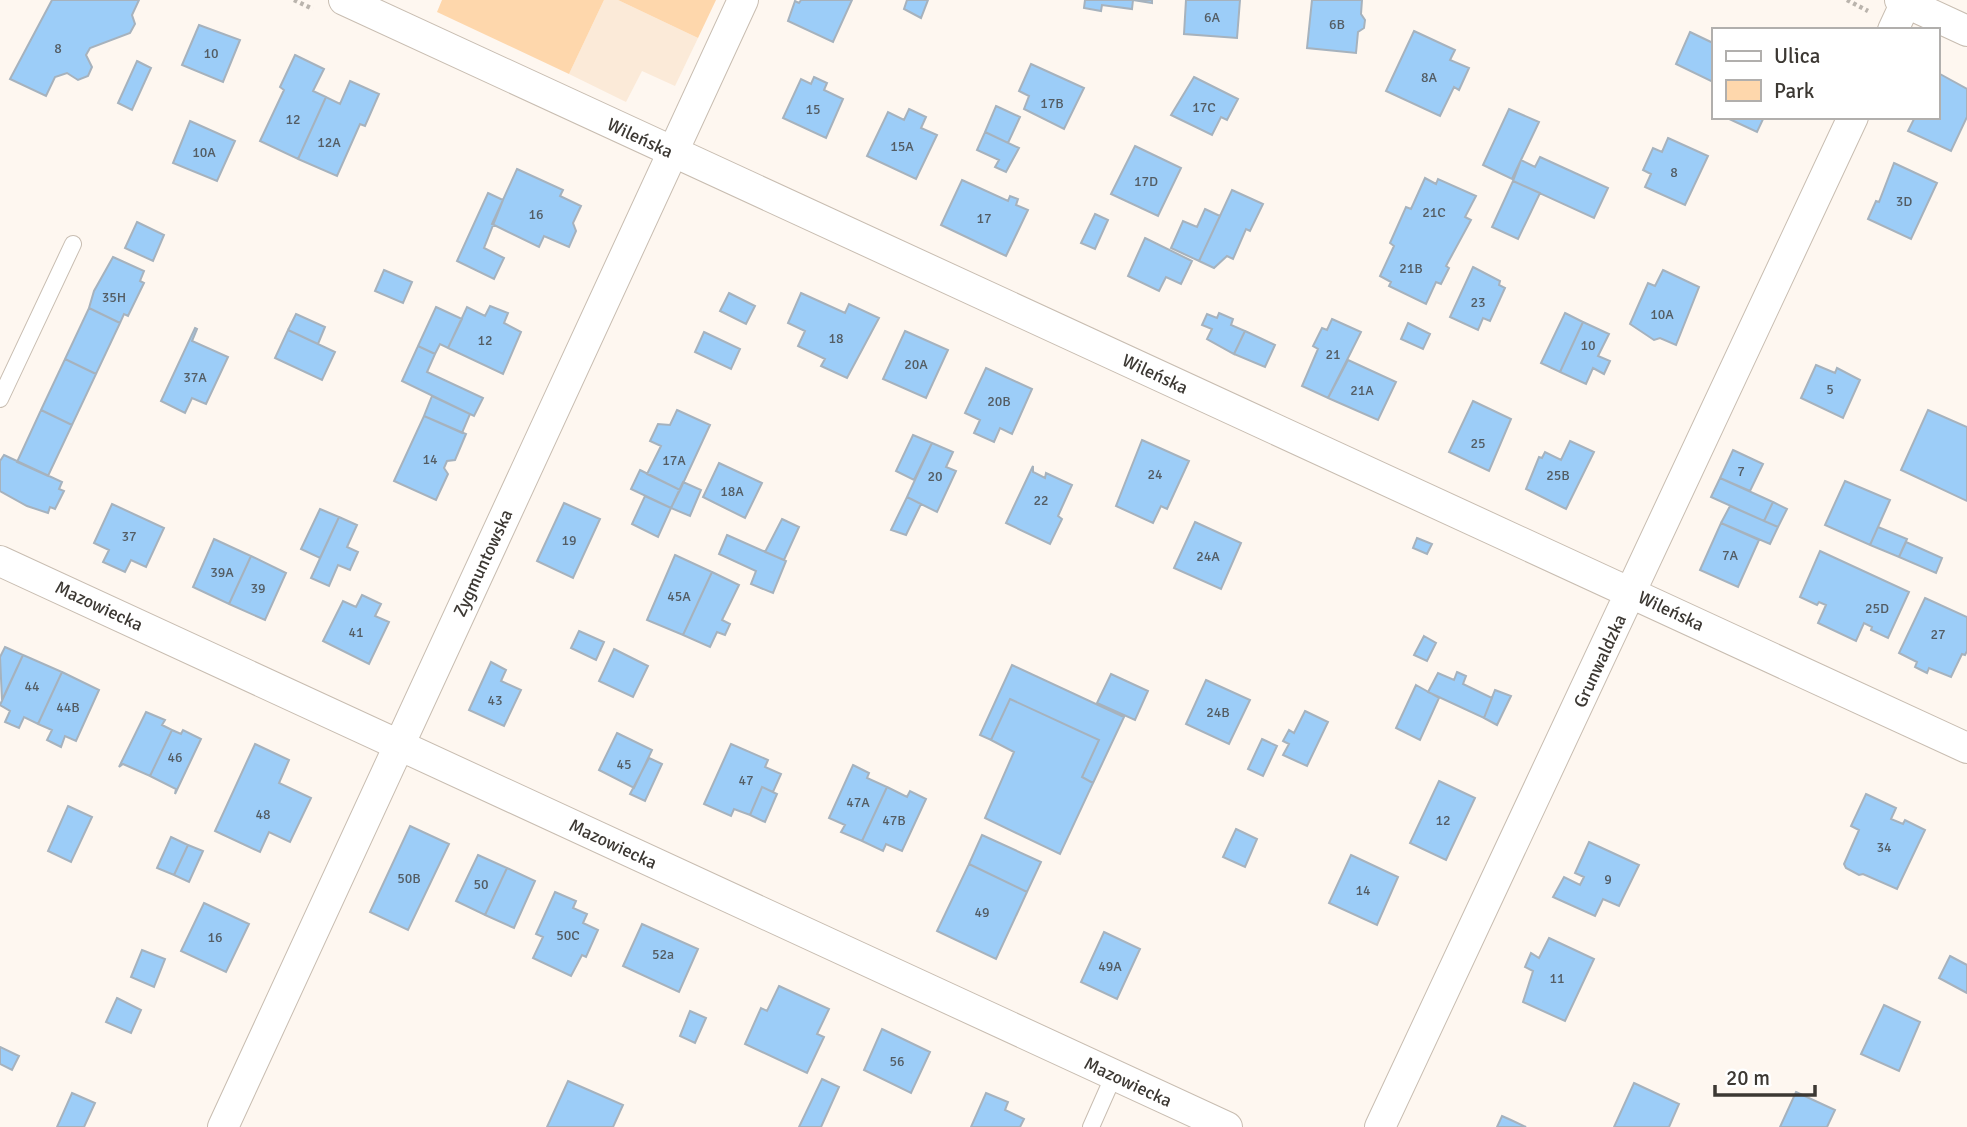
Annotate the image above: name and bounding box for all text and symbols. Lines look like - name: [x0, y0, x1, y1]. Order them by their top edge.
- house number: 6A: [1204, 9, 1220, 26]
- house number: 6B: [1329, 16, 1345, 33]
- legend: [1712, 28, 1939, 119]
- house number: 8: [54, 40, 62, 57]
- text: Ulica: [1774, 43, 1820, 69]
- house number: 10: [203, 45, 219, 62]
- house number: 8A: [1421, 69, 1437, 86]
- text: Park: [1774, 78, 1815, 104]
- house number: 17B: [1040, 95, 1064, 112]
- house number: 17C: [1192, 99, 1216, 116]
- house number: 15: [805, 101, 821, 118]
- house number: 12: [285, 111, 301, 128]
- street label: Wileńska: [604, 113, 676, 163]
- house number: 12A: [317, 134, 341, 151]
- house number: 15A: [890, 138, 914, 155]
- house number: 10A: [192, 144, 216, 161]
- house number: 8: [1670, 164, 1678, 181]
- house number: 17D: [1134, 173, 1158, 190]
- house number: 3D: [1896, 193, 1912, 210]
- house number: 21C: [1422, 204, 1446, 221]
- house number: 16: [528, 206, 544, 223]
- house number: 17: [976, 210, 992, 227]
- house number: 21B: [1399, 260, 1423, 277]
- house number: 35H: [102, 289, 126, 306]
- house number: 23: [1470, 294, 1486, 311]
- house number: 10A: [1650, 306, 1674, 323]
- house number: 18: [828, 330, 844, 347]
- house number: 12: [477, 332, 493, 349]
- house number: 10: [1580, 337, 1596, 354]
- house number: 21: [1325, 346, 1341, 363]
- street label: Wileńska: [1119, 349, 1191, 399]
- house number: 20A: [904, 356, 928, 373]
- house number: 37A: [183, 369, 207, 386]
- house number: 5: [1826, 381, 1834, 398]
- house number: 21A: [1350, 382, 1374, 399]
- house number: 20B: [987, 393, 1011, 410]
- house number: 25: [1470, 435, 1486, 452]
- house number: 14: [422, 451, 438, 468]
- house number: 17A: [662, 452, 686, 469]
- house number: 7: [1737, 463, 1745, 480]
- house number: 24: [1147, 466, 1163, 483]
- house number: 25B: [1546, 467, 1570, 484]
- house number: 20: [927, 468, 943, 485]
- house number: 18A: [720, 483, 744, 500]
- house number: 22: [1033, 492, 1049, 509]
- street label: Zygmuntowska: [449, 506, 517, 620]
- house number: 37: [121, 528, 137, 545]
- house number: 19: [561, 532, 577, 549]
- house number: 7A: [1722, 547, 1738, 564]
- house number: 24A: [1196, 548, 1220, 565]
- house number: 39A: [210, 564, 234, 581]
- street label: Mazowiecka: [52, 576, 146, 636]
- house number: 39: [250, 580, 266, 597]
- street label: Wileńska: [1635, 586, 1707, 636]
- house number: 45A: [667, 588, 691, 605]
- house number: 25D: [1865, 600, 1889, 617]
- street label: Grunwaldzka: [1569, 611, 1631, 711]
- house number: 41: [348, 624, 364, 641]
- house number: 27: [1930, 626, 1946, 643]
- house number: 44: [24, 678, 40, 695]
- house number: 43: [487, 692, 503, 709]
- house number: 44B: [56, 699, 80, 716]
- house number: 24B: [1206, 704, 1230, 721]
- house number: 46: [167, 749, 183, 766]
- house number: 45: [616, 756, 632, 773]
- house number: 47: [738, 772, 754, 789]
- house number: 47A: [846, 794, 870, 811]
- house number: 48: [255, 806, 271, 823]
- house number: 47B: [882, 812, 906, 829]
- house number: 12: [1435, 812, 1451, 829]
- street label: Mazowiecka: [566, 814, 660, 874]
- house number: 34: [1876, 839, 1892, 856]
- house number: 50B: [397, 870, 421, 887]
- house number: 9: [1604, 871, 1612, 888]
- house number: 50: [473, 876, 489, 893]
- house number: 14: [1355, 882, 1371, 899]
- house number: 49: [974, 904, 990, 921]
- house number: 50C: [556, 927, 580, 944]
- house number: 16: [207, 929, 223, 946]
- house number: 52a: [652, 946, 674, 963]
- house number: 49A: [1098, 958, 1122, 975]
- house number: 11: [1549, 970, 1565, 987]
- street label: Mazowiecka: [1081, 1052, 1175, 1112]
- house number: 56: [889, 1053, 905, 1070]
- scale bar: [1715, 1054, 1815, 1098]
- text: 20 m: [1726, 1065, 1770, 1091]

